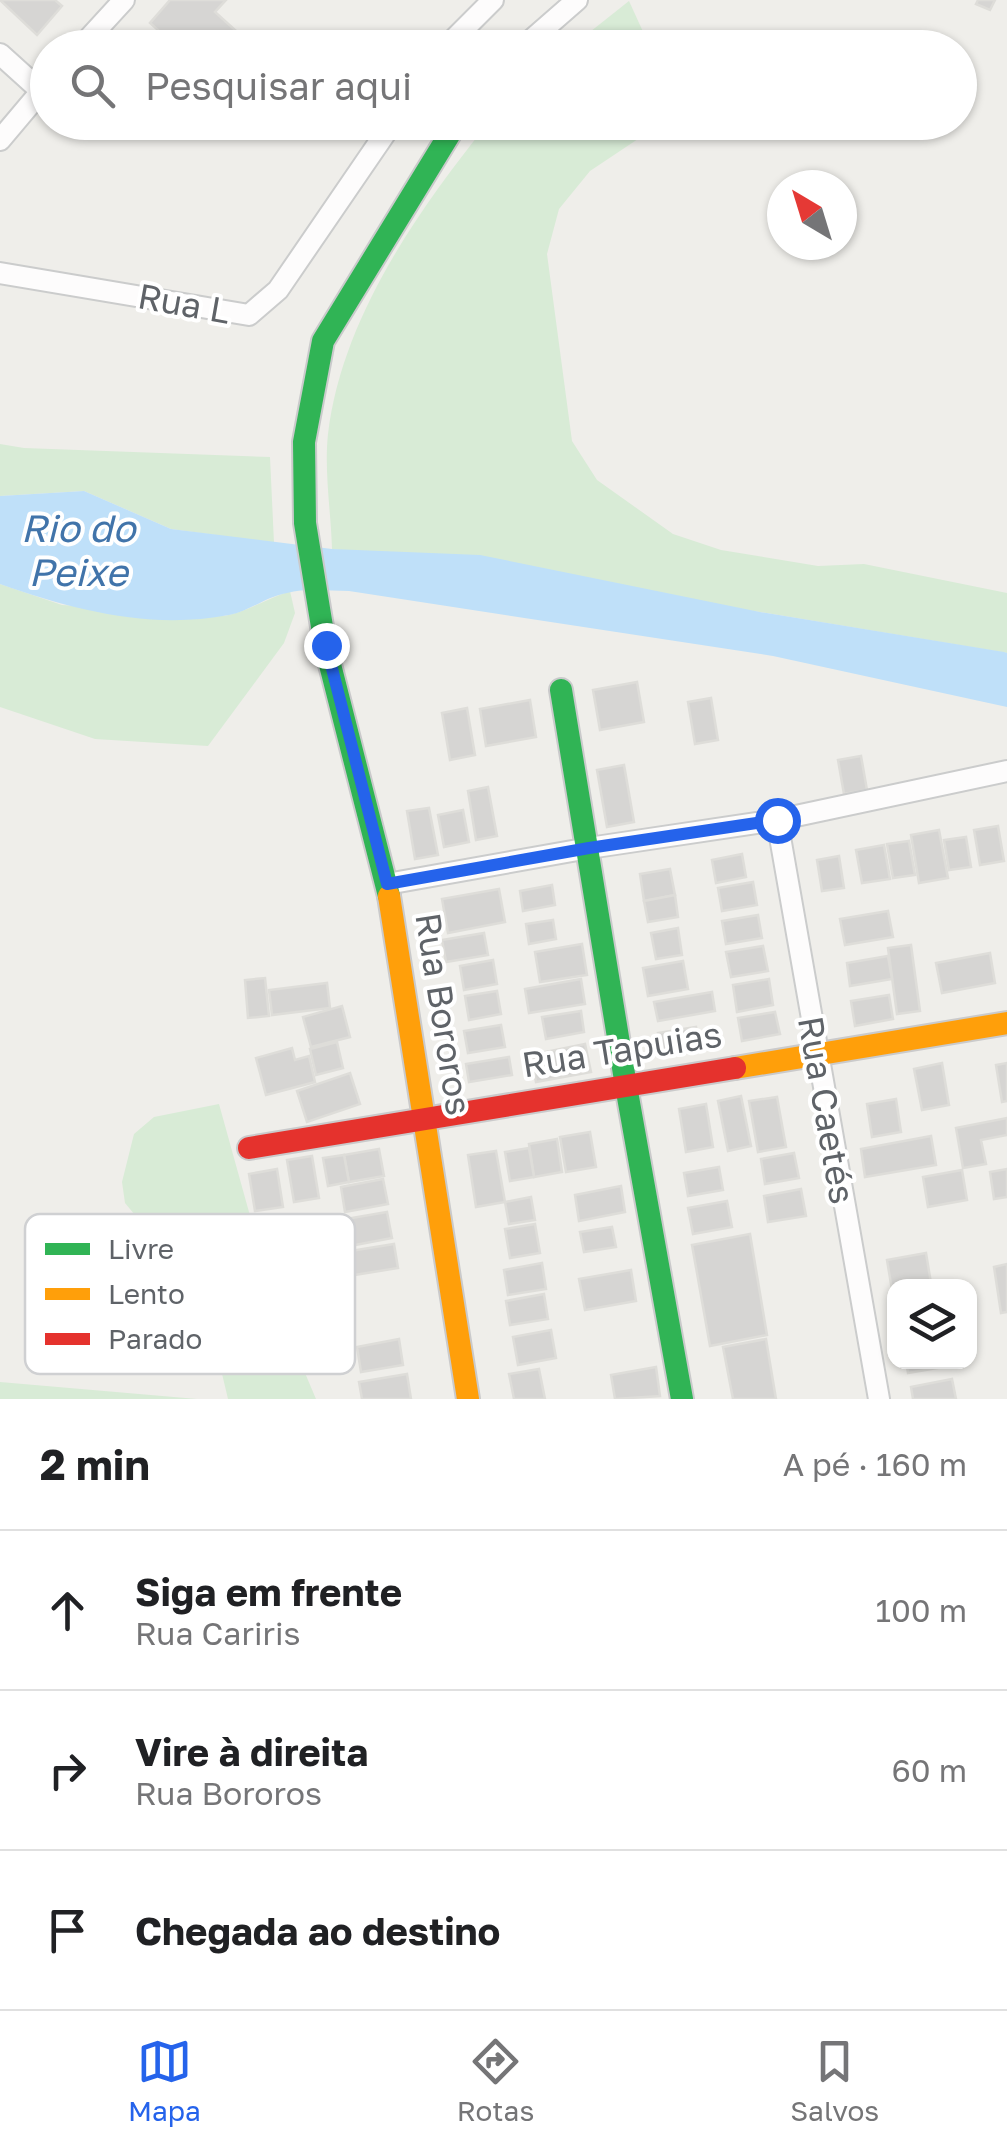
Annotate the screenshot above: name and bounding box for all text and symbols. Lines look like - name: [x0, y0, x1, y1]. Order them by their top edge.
- search box: [30, 30, 977, 140]
- icon: search: [65, 58, 120, 113]
- text: Pesquisar aqui: [145, 63, 412, 108]
- north arrow: [767, 170, 857, 260]
- street label: Rua L: [135, 274, 234, 332]
- water label: Rio do Peixe: [21, 505, 137, 594]
- route end: [304, 623, 350, 669]
- route start: [755, 798, 801, 844]
- street label: Rua Bororos: [407, 910, 481, 1118]
- street label: Rua Tapuias: [519, 1013, 725, 1086]
- street label: Rua Caetés: [790, 1013, 864, 1207]
- legend: [25, 1214, 355, 1374]
- text: Livre: [108, 1232, 174, 1265]
- text: Lento: [108, 1277, 185, 1310]
- map controls: [887, 1279, 977, 1369]
- button: layers: [887, 1279, 977, 1369]
- text: Parado: [108, 1322, 202, 1355]
- text: 2 min: [40, 1439, 150, 1489]
- text: A pé · 160 m: [783, 1445, 967, 1483]
- text: Siga em frente: [135, 1569, 402, 1614]
- icon: ahead: [40, 1583, 95, 1638]
- text: 100 m: [875, 1591, 967, 1629]
- text: Rua Cariris: [135, 1614, 300, 1652]
- text: Vire à direita: [135, 1729, 368, 1774]
- icon: right: [40, 1743, 95, 1798]
- text: 60 m: [891, 1751, 967, 1789]
- text: Rua Bororos: [135, 1774, 322, 1812]
- icon: arrive: [40, 1903, 95, 1958]
- text: Chegada ao destino: [135, 1908, 500, 1953]
- tab: Mapa: [128, 2034, 201, 2127]
- tab: Rotas: [457, 2034, 534, 2127]
- tab: Salvos: [790, 2034, 879, 2127]

